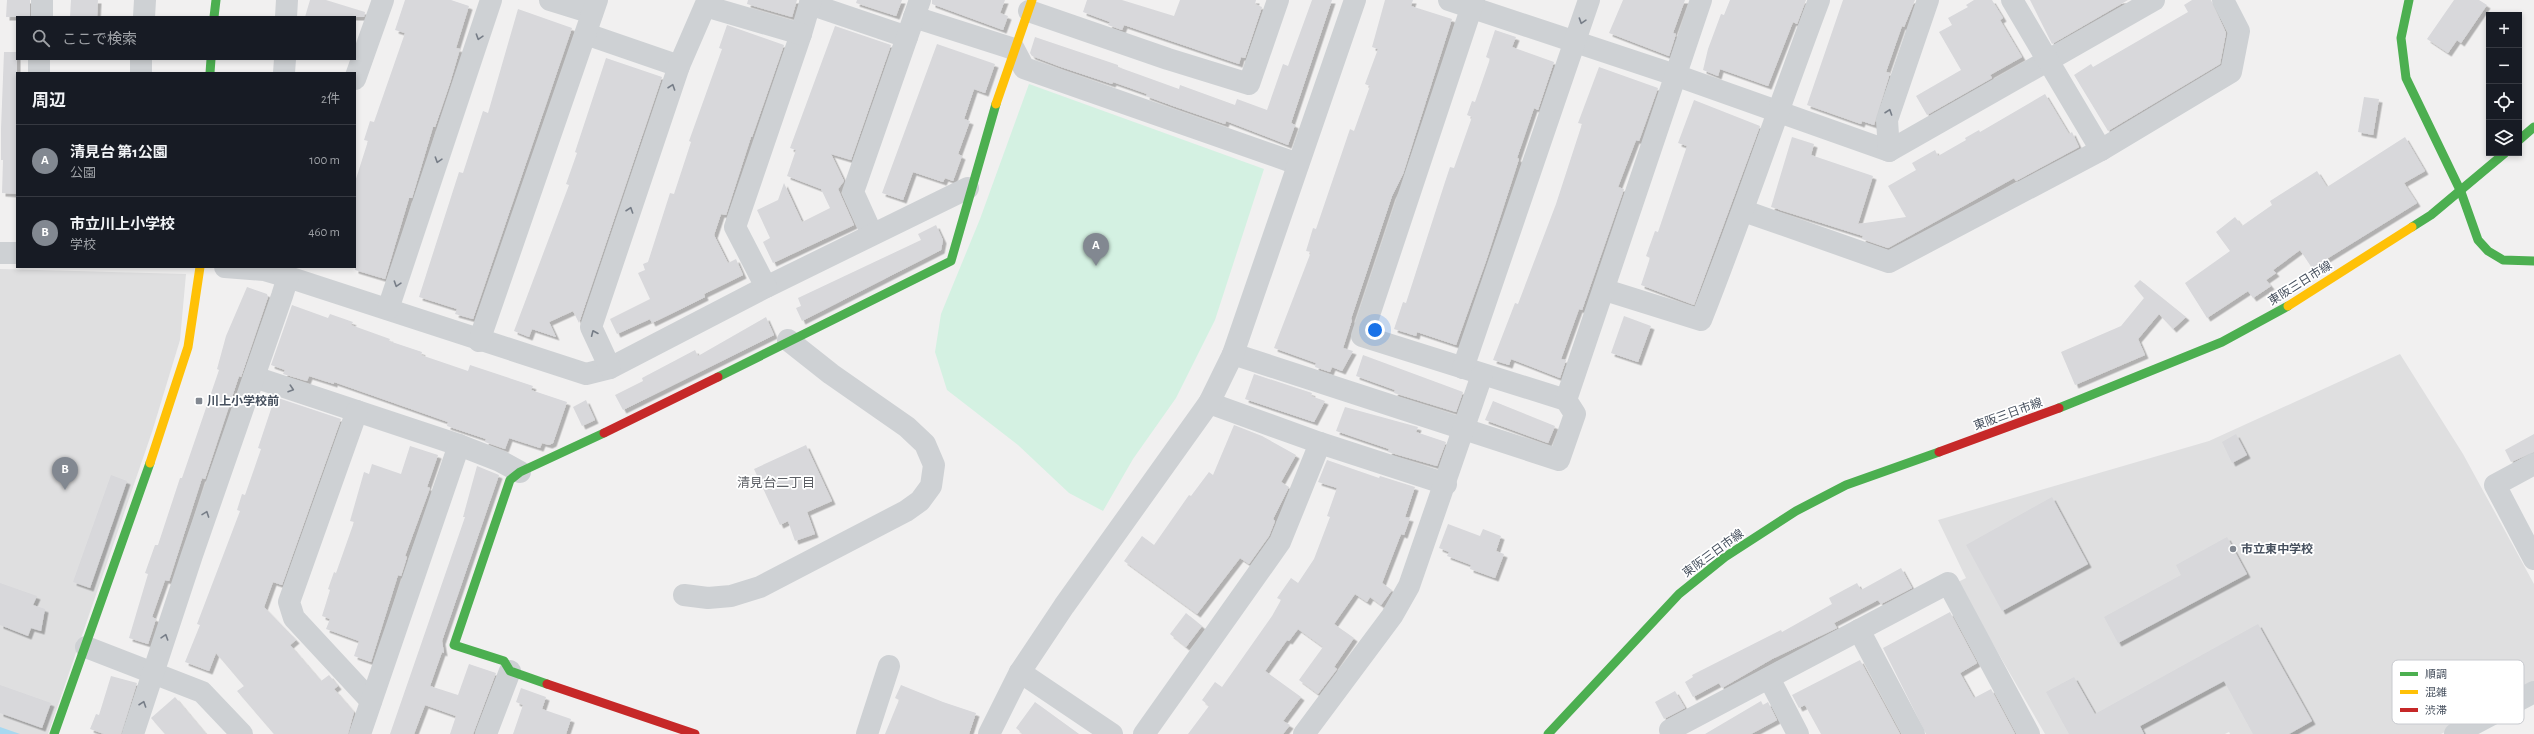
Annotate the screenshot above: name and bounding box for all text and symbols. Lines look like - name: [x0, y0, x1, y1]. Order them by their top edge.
- map controls: [2486, 12, 2522, 156]
- button: +: [2486, 12, 2522, 48]
- search box: [16, 16, 356, 60]
- one-way arrow: [1579, 17, 1587, 24]
- icon: search: [30, 27, 52, 49]
- text: ここで検索: [62, 32, 137, 47]
- one-way arrow: [475, 33, 484, 40]
- button: −: [2486, 48, 2522, 84]
- one-way arrow: [668, 83, 676, 90]
- button: locate: [2486, 84, 2522, 120]
- text: 周辺: [32, 92, 66, 109]
- text: 2件: [321, 93, 340, 106]
- one-way arrow: [1885, 109, 1893, 116]
- button: layers: [2486, 120, 2522, 156]
- text: 清見台 第1公園: [70, 145, 168, 160]
- text: A: [41, 154, 49, 167]
- text: 100 m: [309, 154, 340, 167]
- one-way arrow: [434, 157, 443, 164]
- text: 公園: [70, 167, 96, 180]
- one-way arrow: [626, 206, 634, 213]
- text: 市立川上小学校: [70, 217, 175, 232]
- text: B: [41, 226, 49, 239]
- text: 460 m: [308, 226, 340, 239]
- pin: A: [1083, 233, 1109, 266]
- text: 学校: [70, 239, 96, 252]
- street label: 東阪三日市線: [2266, 258, 2334, 307]
- one-way arrow: [393, 280, 402, 287]
- your location: [1365, 320, 1385, 340]
- one-way arrow: [590, 329, 598, 336]
- one-way arrow: [288, 384, 295, 393]
- place label: 川上小学校前: [207, 394, 279, 407]
- street label: 東阪三日市線: [1972, 395, 2044, 432]
- marker: 川上小学校前: [194, 396, 204, 406]
- pin: B: [52, 457, 78, 490]
- district label: 清見台二丁目: [737, 476, 815, 490]
- one-way arrow: [202, 510, 210, 517]
- street label: 東阪三日市線: [1680, 526, 1746, 579]
- place label: 市立東中学校: [2241, 542, 2313, 555]
- marker: 市立東中学校: [2228, 544, 2238, 554]
- one-way arrow: [160, 634, 169, 641]
- legend: [2392, 660, 2524, 724]
- text: 順調: [2425, 669, 2447, 680]
- text: 混雑: [2425, 686, 2447, 698]
- one-way arrow: [138, 701, 147, 708]
- text: 渋滞: [2425, 705, 2447, 716]

